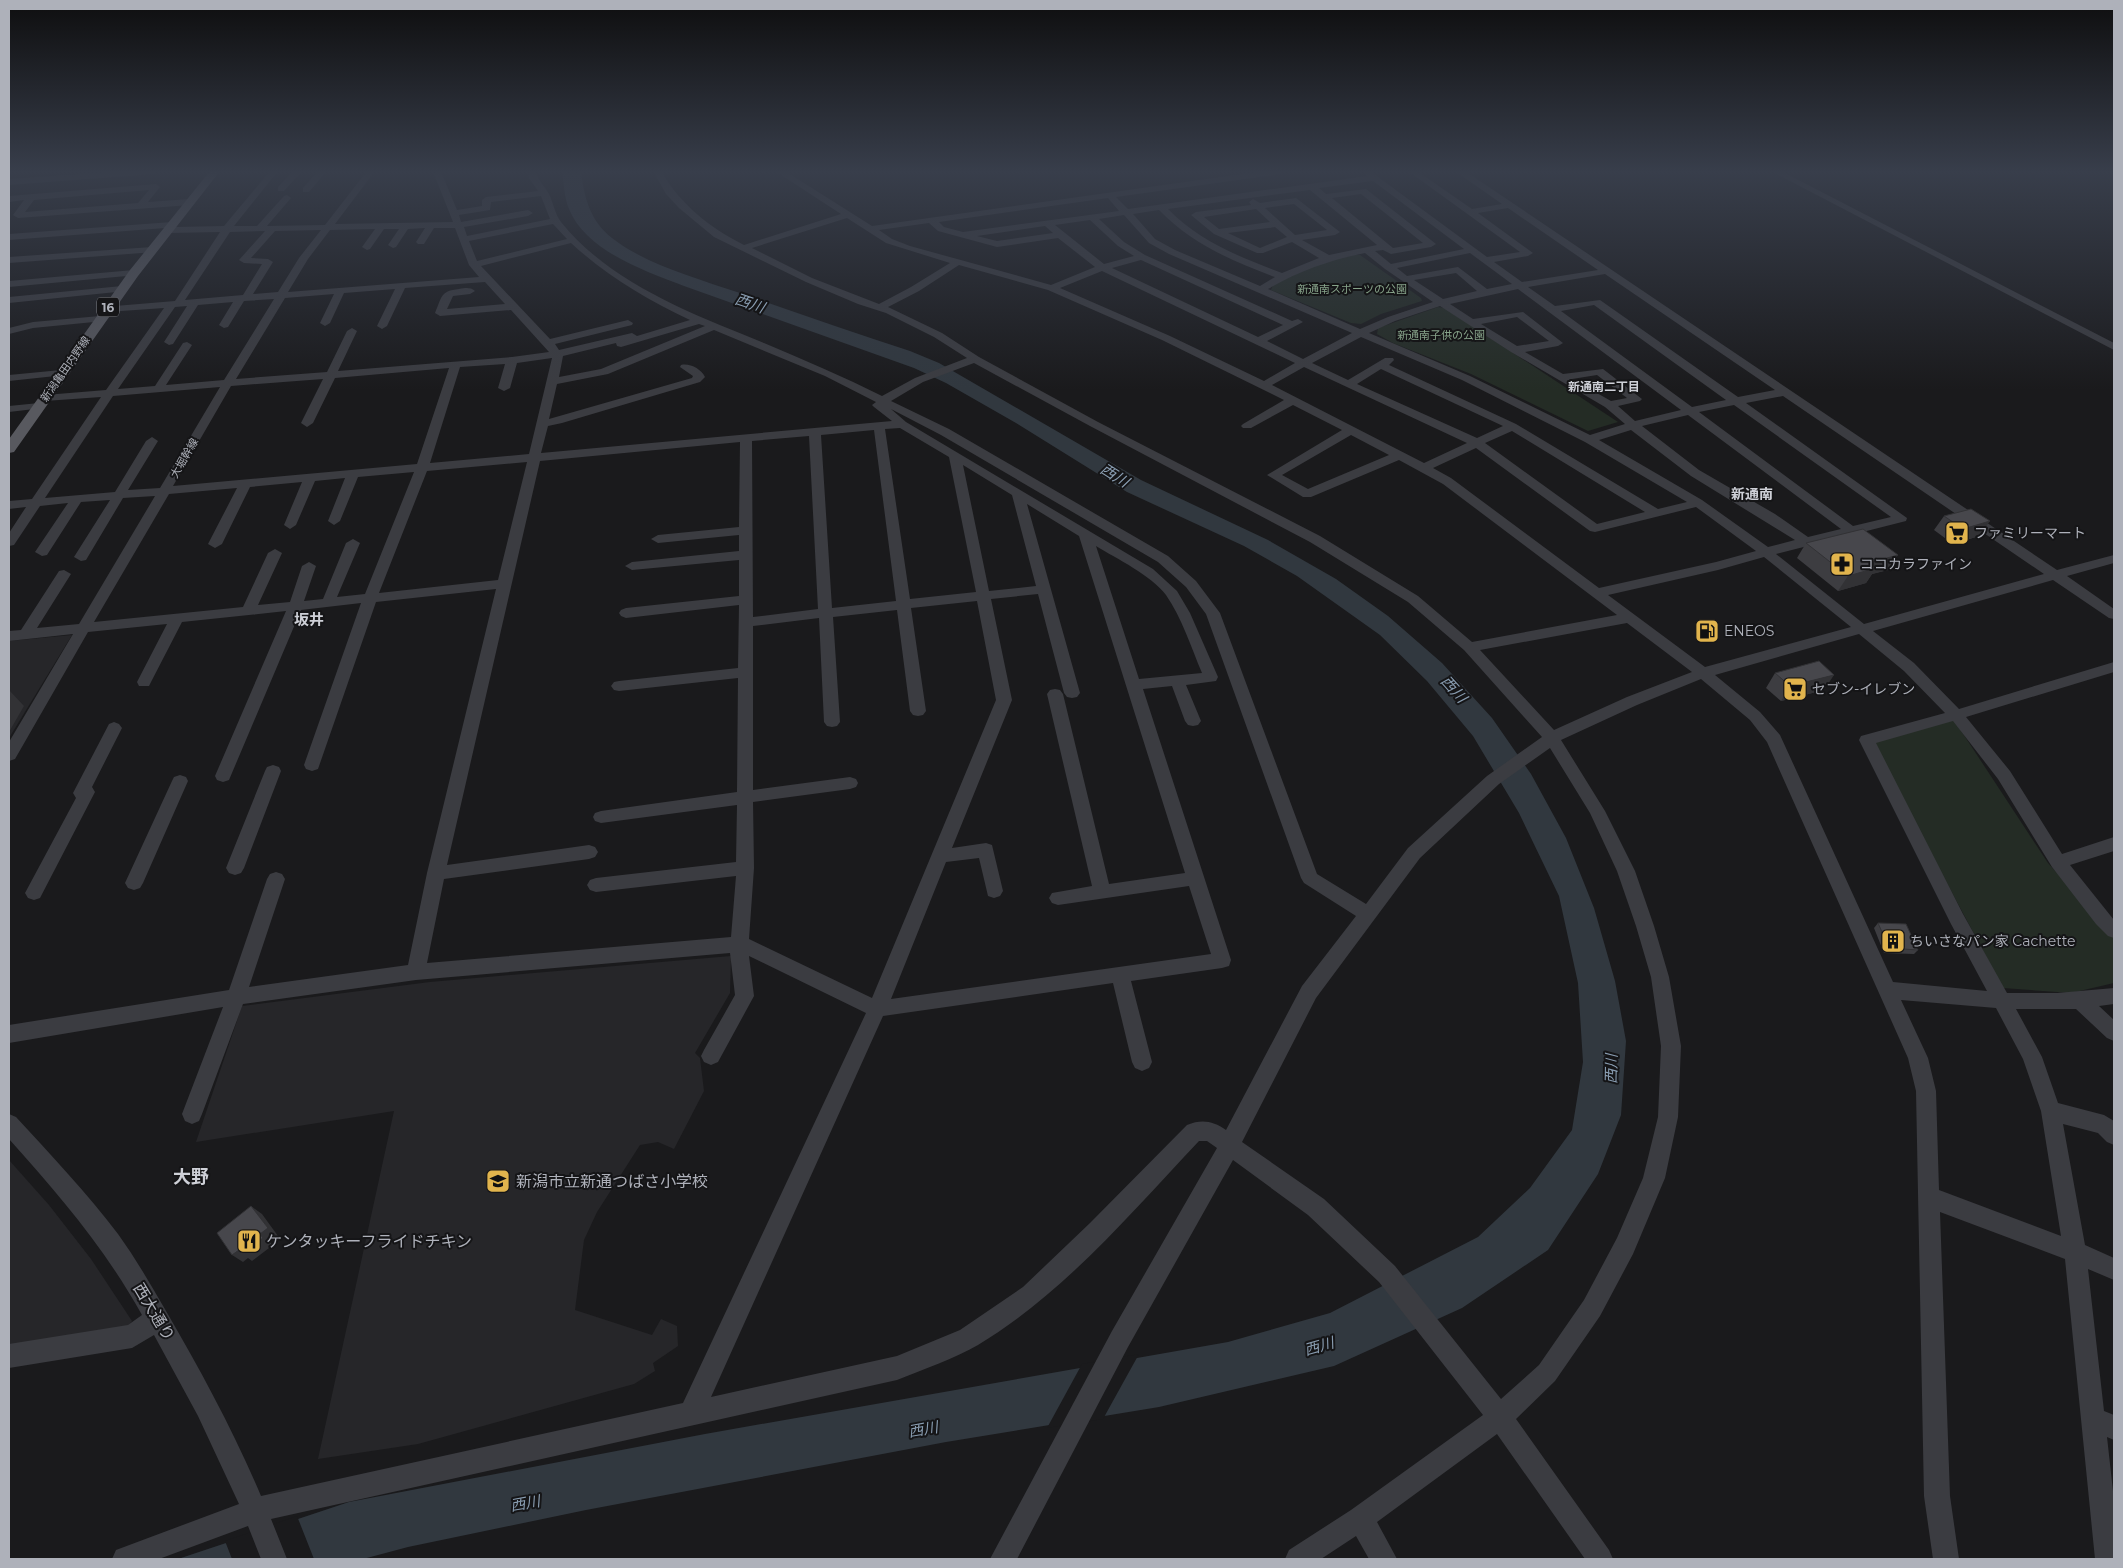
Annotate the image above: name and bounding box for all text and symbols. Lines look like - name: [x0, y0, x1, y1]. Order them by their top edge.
- park label: 新通南スポーツの公園: [1297, 282, 1407, 296]
- water label: 西川: [733, 289, 769, 318]
- road number: 16: [97, 298, 119, 316]
- park label: 新通南子供の公園: [1397, 328, 1485, 342]
- street label: 新潟亀田内野線: [37, 333, 93, 405]
- district label: 新通南二丁目: [1568, 379, 1640, 394]
- street label: 大堀幹線: [167, 435, 201, 481]
- water label: 西川: [1097, 459, 1134, 492]
- district label: 新通南: [1731, 485, 1773, 503]
- supermarket icon: ファミリーマート: [1944, 520, 1970, 546]
- place label: ファミリーマート: [1974, 524, 2086, 542]
- pharmacy icon: ココカラファイン: [1829, 551, 1855, 577]
- place label: ココカラファイン: [1860, 555, 1972, 573]
- district label: 坂井: [294, 610, 324, 629]
- fuel station icon: ENEOS: [1694, 618, 1720, 644]
- place label: ENEOS: [1724, 622, 1774, 640]
- water label: 西川: [1437, 671, 1472, 708]
- supermarket icon: セブン-イレブン: [1782, 676, 1808, 702]
- place label: セブン-イレブン: [1812, 680, 1915, 698]
- building icon: ちいさなパン家 Cachette: [1880, 928, 1906, 954]
- place label: ちいさなパン家 Cachette: [1910, 932, 2076, 950]
- water label: 西川: [1601, 1052, 1621, 1084]
- district label: 大野: [173, 1166, 209, 1188]
- school or university icon: 新潟市立新通つばさ小学校: [485, 1168, 511, 1194]
- place label: 新潟市立新通つばさ小学校: [516, 1172, 708, 1191]
- restaurant icon: ケンタッキーフライドチキン: [236, 1228, 262, 1254]
- place label: ケンタッキーフライドチキン: [266, 1232, 472, 1251]
- street label: 西大通り: [129, 1280, 179, 1344]
- water label: 西川: [1302, 1332, 1338, 1359]
- water label: 西川: [907, 1417, 941, 1441]
- water label: 西川: [509, 1491, 543, 1515]

